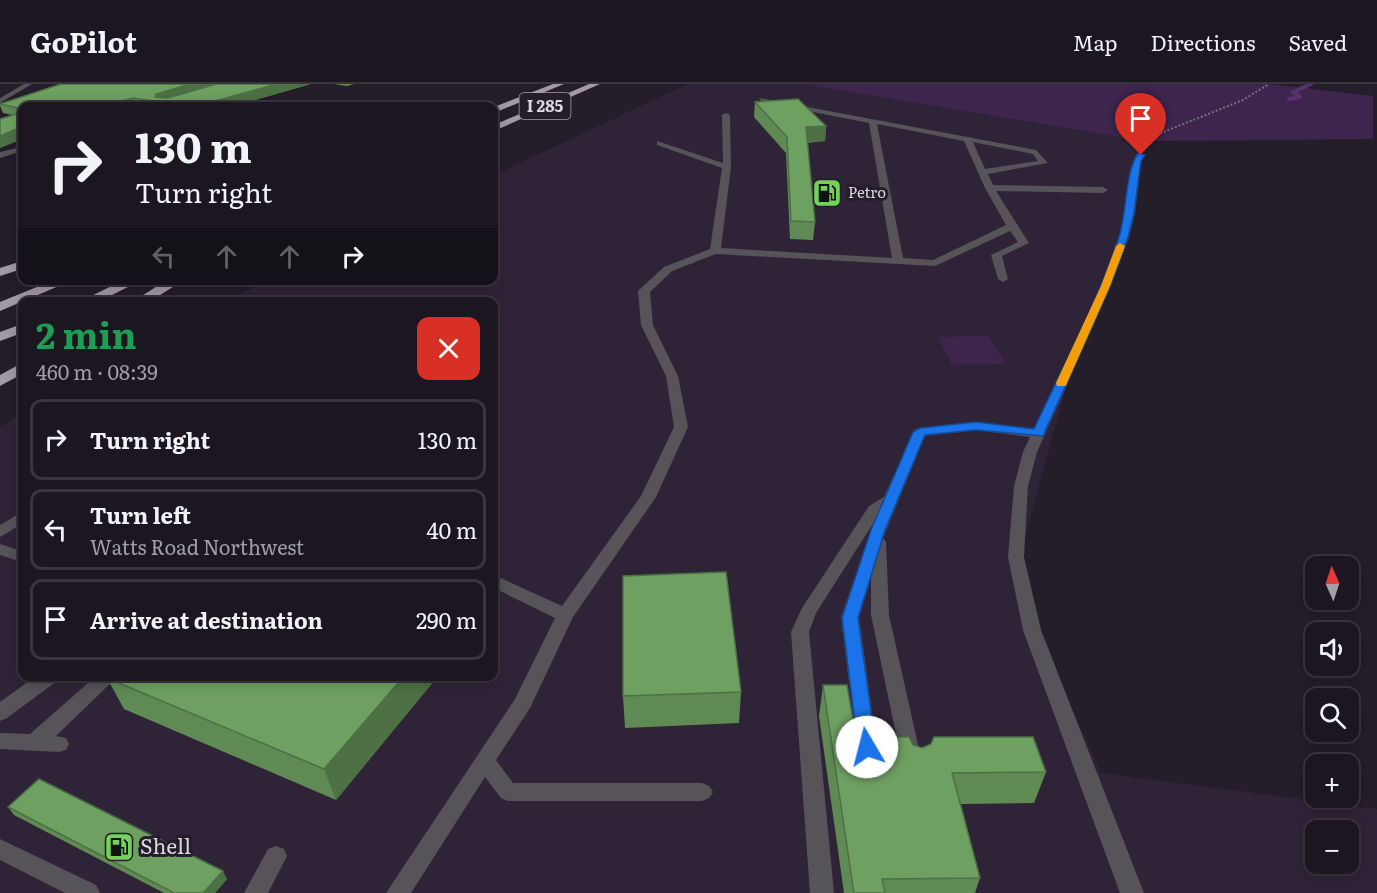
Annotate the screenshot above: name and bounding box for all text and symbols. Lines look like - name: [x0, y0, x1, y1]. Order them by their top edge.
- text: GoPilot: [30, 20, 137, 62]
- text: Map: [1073, 26, 1118, 57]
- text: Directions: [1151, 26, 1256, 57]
- text: Saved: [1289, 26, 1347, 57]
- road number: I 285: [520, 93, 570, 119]
- pin: [1115, 93, 1166, 155]
- icon: arrive: [1124, 102, 1157, 135]
- text: 130 m: [135, 114, 252, 176]
- icon: right: [36, 126, 114, 204]
- text: Turn right: [135, 171, 272, 211]
- fuel station icon: Petro: [811, 177, 843, 209]
- place label: Petro: [848, 180, 886, 203]
- icon: left: [147, 240, 180, 273]
- icon: ahead: [210, 240, 243, 273]
- icon: ahead: [273, 240, 306, 273]
- icon: right: [336, 240, 369, 273]
- text: 2 min: [36, 307, 137, 360]
- button: close: [417, 317, 480, 380]
- text: 460 m · 08:39: [36, 356, 158, 386]
- icon: right: [39, 423, 72, 456]
- text: Turn right: [90, 423, 210, 456]
- text: 130 m: [418, 423, 477, 456]
- text: Turn left: [90, 498, 191, 531]
- icon: left: [39, 513, 72, 546]
- text: 40 m: [426, 513, 477, 546]
- text: Watts Road Northwest: [90, 531, 304, 561]
- north arrow: [1305, 556, 1359, 610]
- map controls: [1305, 556, 1359, 874]
- icon: arrive: [39, 603, 72, 636]
- text: Arrive at destination: [90, 603, 323, 636]
- text: 290 m: [416, 603, 477, 636]
- button: sound: [1305, 622, 1359, 676]
- button: search: [1305, 688, 1359, 742]
- position arrow: [835, 715, 899, 779]
- button: +: [1305, 754, 1359, 808]
- button: −: [1305, 820, 1359, 874]
- place label: Shell: [140, 829, 191, 860]
- fuel station icon: Shell: [103, 831, 135, 863]

